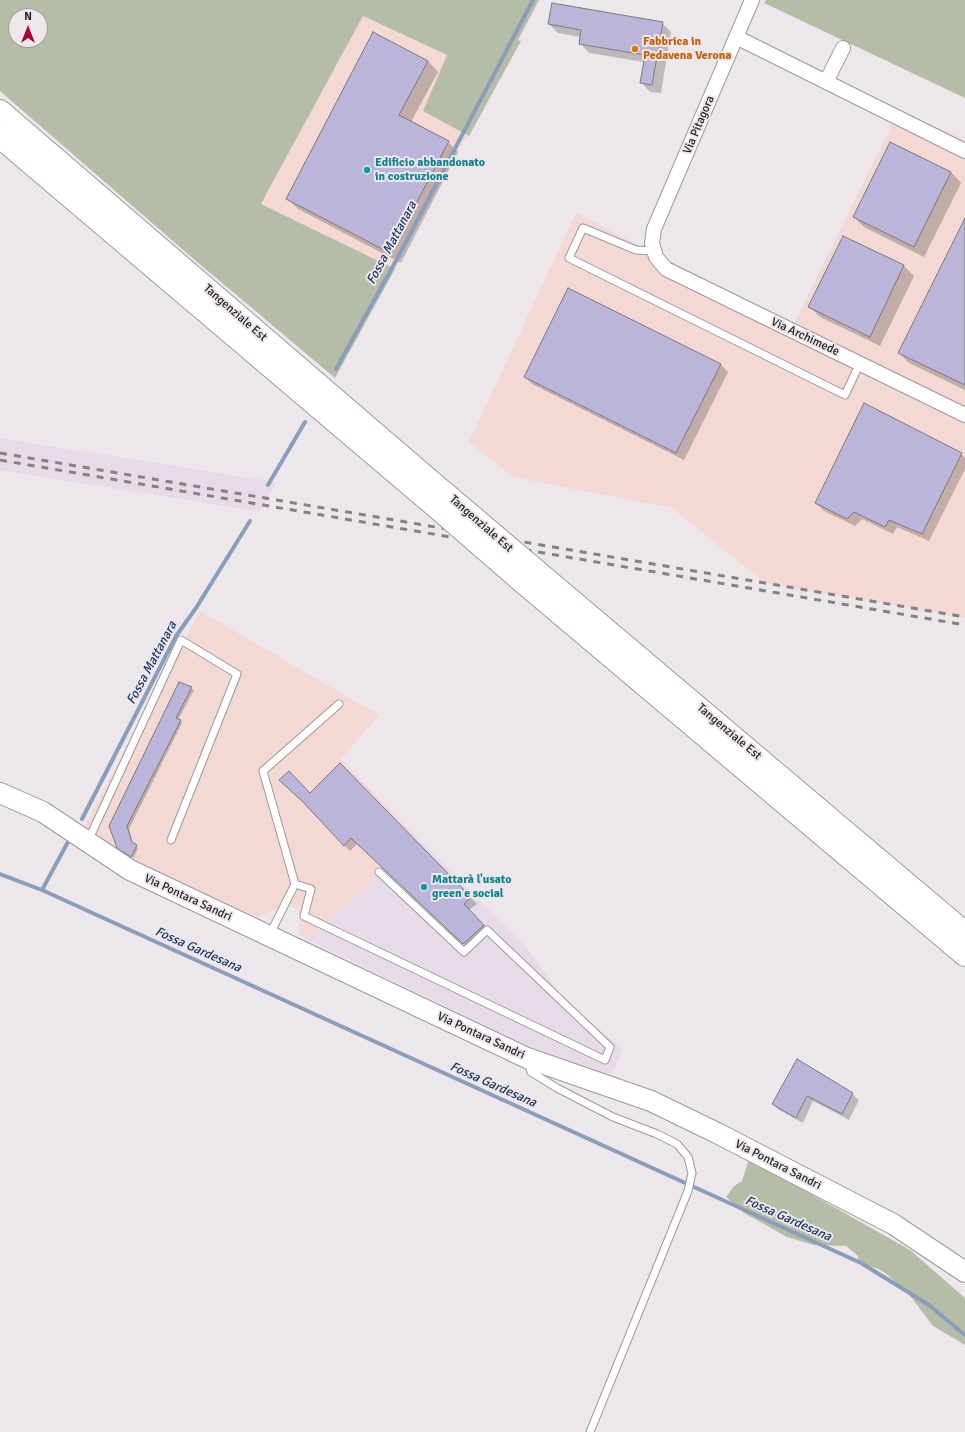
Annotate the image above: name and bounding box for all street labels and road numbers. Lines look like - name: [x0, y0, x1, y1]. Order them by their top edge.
- street label: Via Pitagora: [680, 94, 718, 156]
- street label: Tangenziale Est: [200, 281, 270, 345]
- street label: Via Archimede: [769, 315, 841, 359]
- street label: Tangenziale Est: [446, 492, 516, 556]
- street label: Tangenziale Est: [694, 701, 764, 763]
- street label: Via Pontara Sandri: [142, 871, 234, 925]
- street label: Via Pontara Sandri: [435, 1009, 527, 1063]
- street label: Via Pontara Sandri: [732, 1137, 824, 1193]

